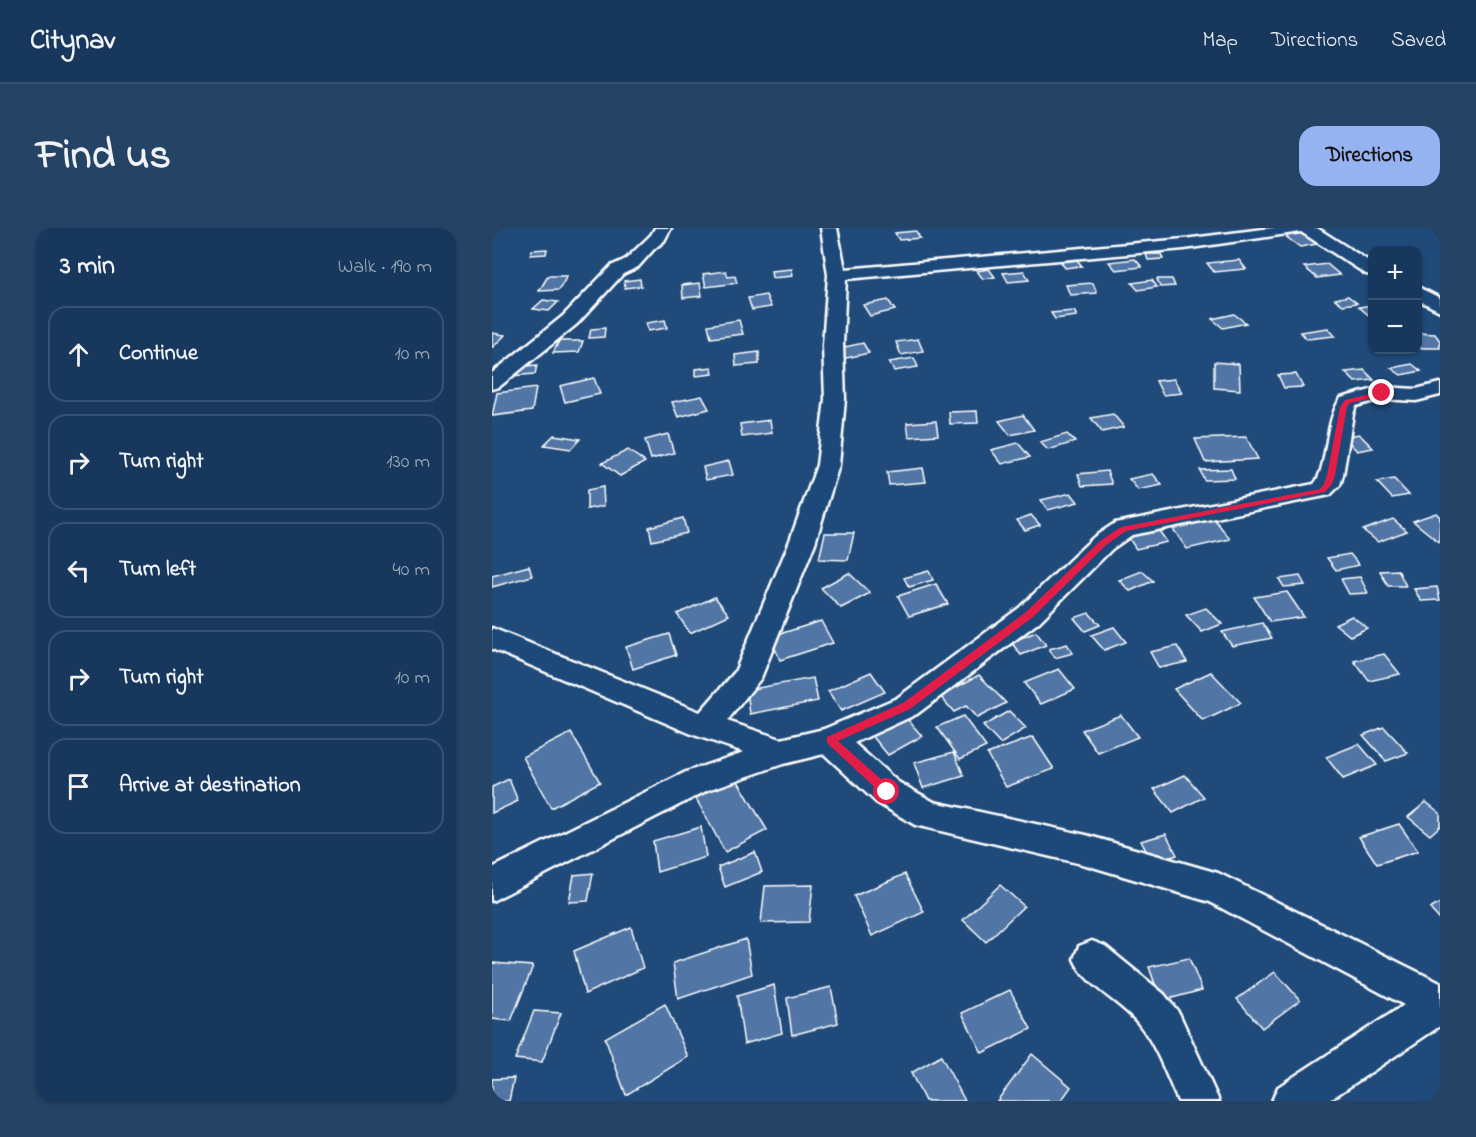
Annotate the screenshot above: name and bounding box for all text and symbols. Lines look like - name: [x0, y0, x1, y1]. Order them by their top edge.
- text: Citynav: [30, 21, 115, 62]
- text: Map: [1202, 26, 1238, 56]
- text: Directions: [1271, 26, 1358, 56]
- text: Saved: [1391, 26, 1446, 56]
- text: Find us: [36, 126, 171, 187]
- button: Directions: [1299, 126, 1440, 186]
- map controls: [1368, 246, 1422, 354]
- button: +: [1368, 246, 1422, 300]
- text: 3 min: [60, 248, 115, 286]
- text: Walk · 190 m: [338, 253, 432, 282]
- button: −: [1368, 300, 1422, 354]
- icon: ahead: [62, 338, 95, 371]
- text: Continue: [119, 338, 198, 370]
- text: 10 m: [394, 340, 430, 369]
- route end: [1368, 379, 1394, 405]
- icon: right: [62, 446, 95, 479]
- text: Turn right: [119, 446, 204, 478]
- text: 130 m: [386, 448, 430, 477]
- icon: left: [62, 554, 95, 587]
- text: Turn left: [119, 554, 196, 586]
- text: 40 m: [393, 556, 430, 585]
- icon: right: [62, 662, 95, 695]
- text: Turn right: [119, 662, 204, 694]
- text: 10 m: [394, 664, 430, 693]
- icon: arrive: [62, 770, 95, 803]
- text: Arrive at destination: [119, 770, 301, 802]
- route start: [873, 778, 899, 804]

